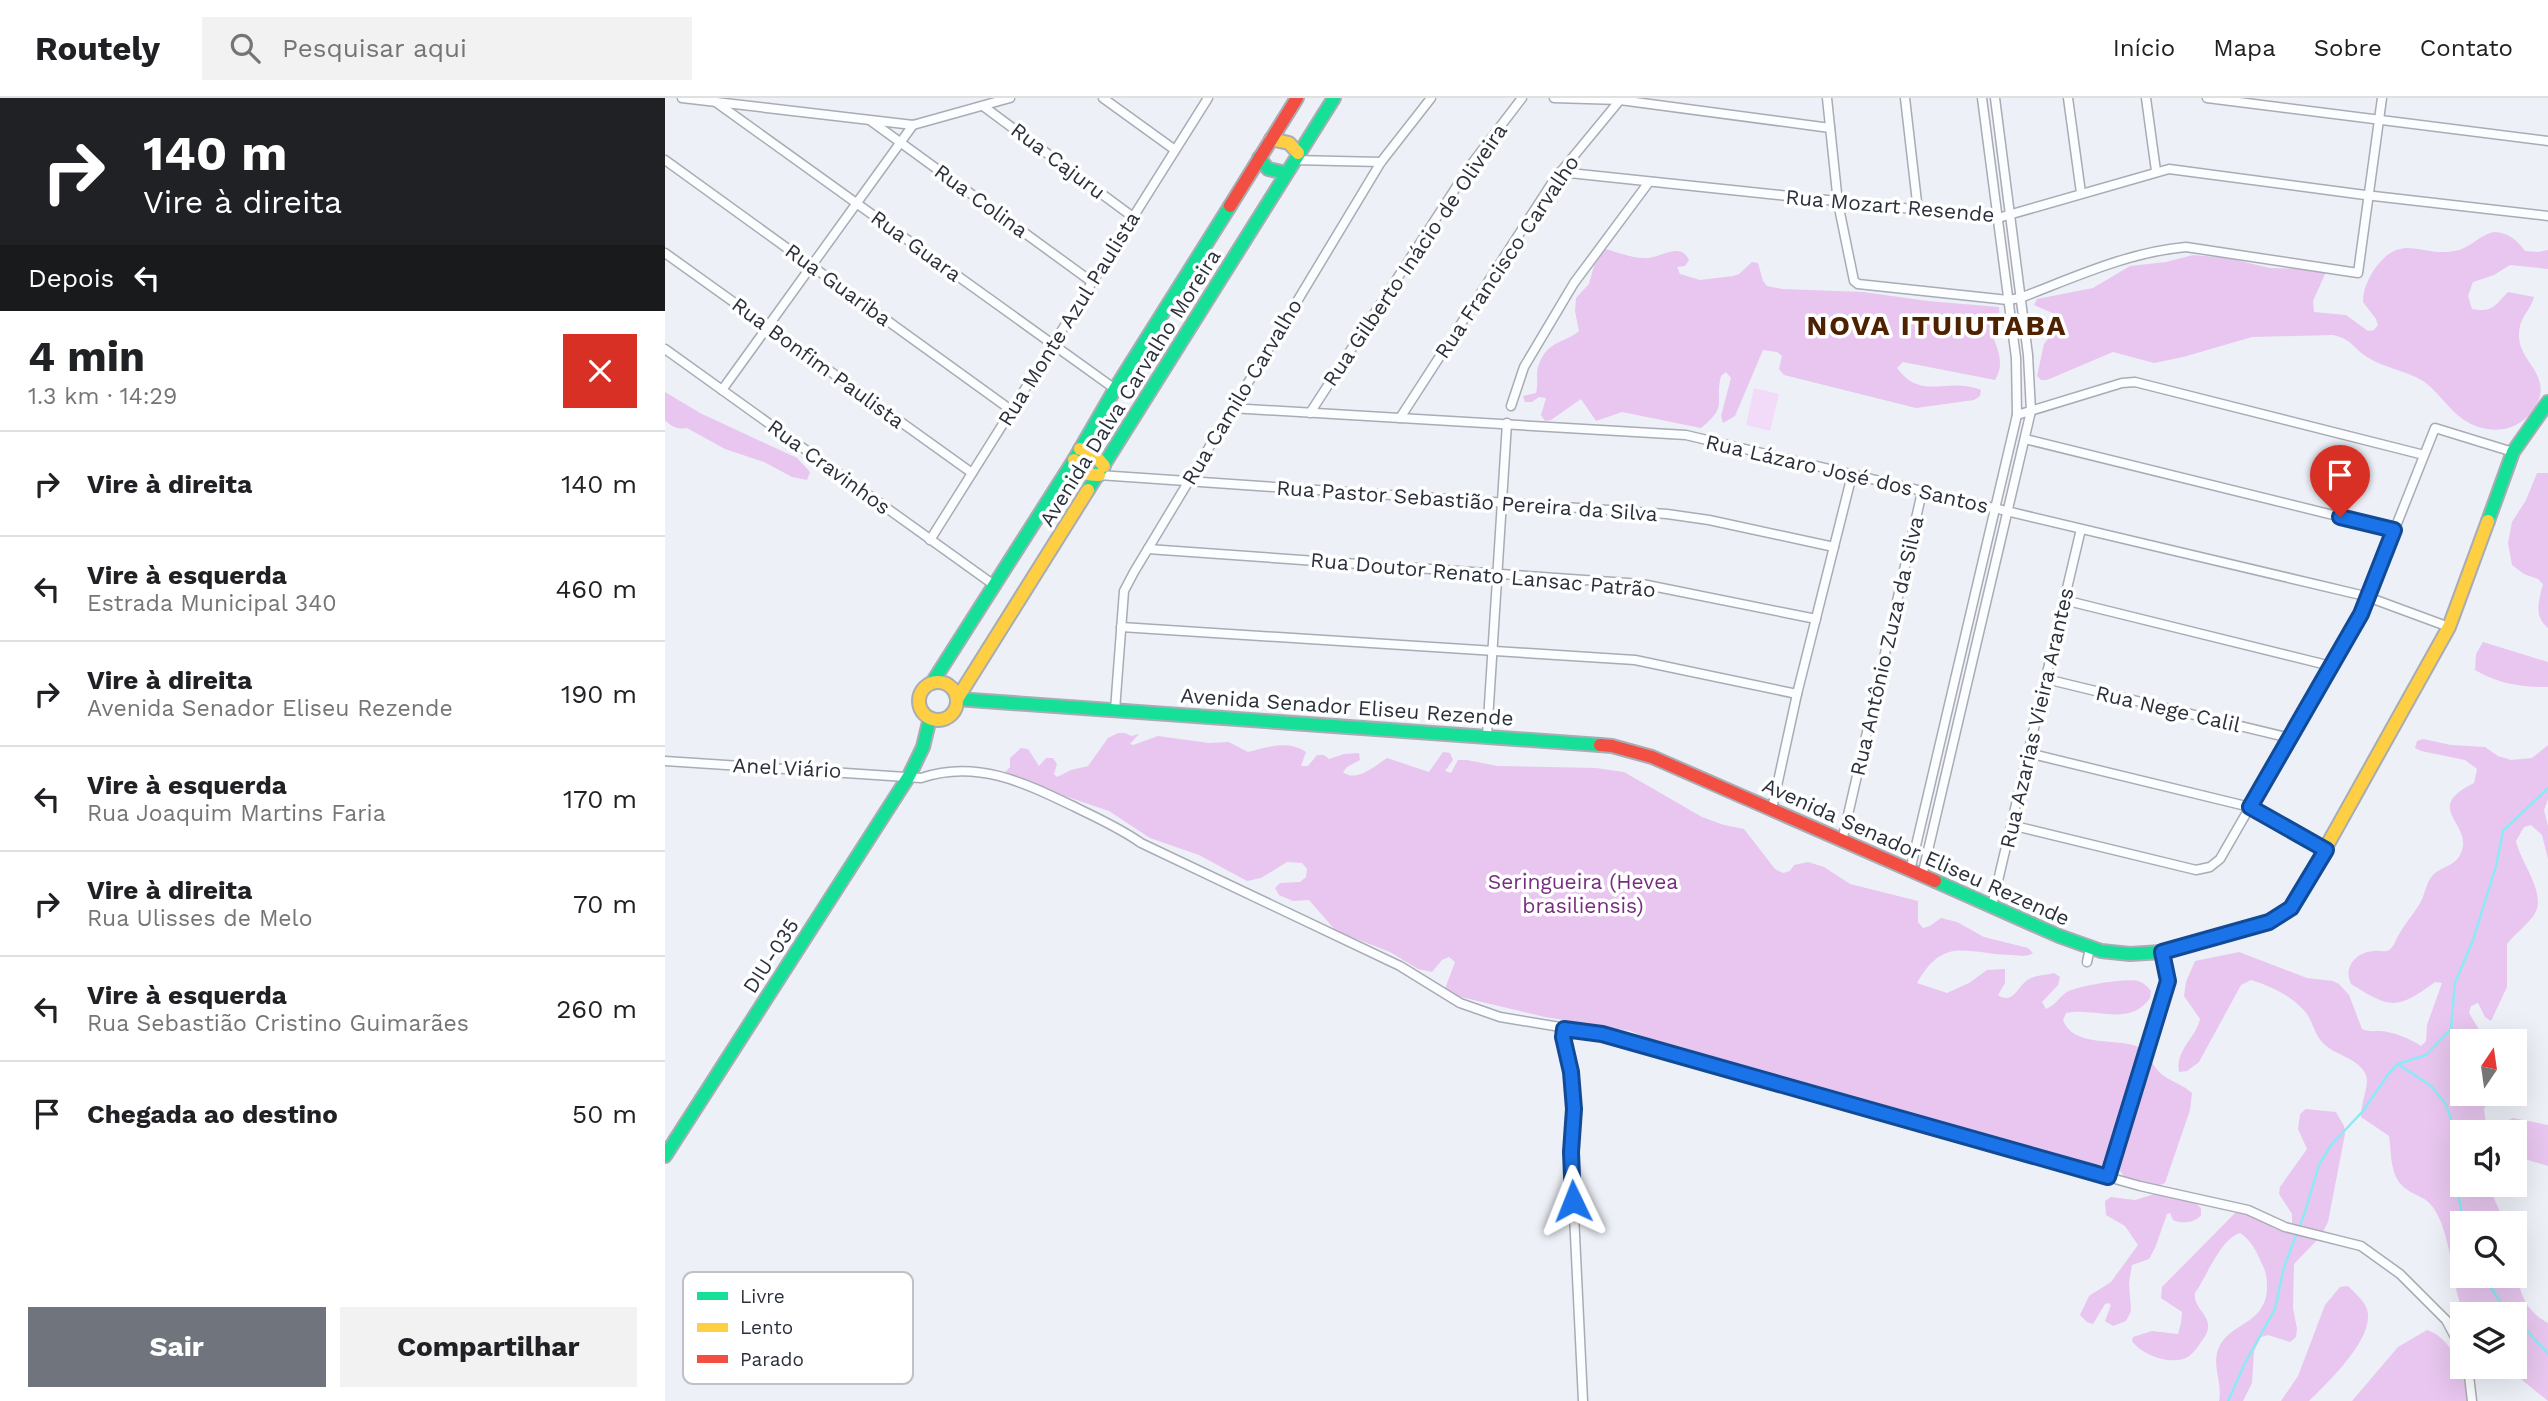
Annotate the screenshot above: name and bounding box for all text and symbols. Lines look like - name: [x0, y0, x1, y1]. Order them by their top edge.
- search box: [202, 17, 692, 80]
- text: Routely: [35, 29, 160, 68]
- icon: search: [226, 29, 264, 67]
- text: Pesquisar aqui: [282, 33, 467, 63]
- text: Início: [2113, 34, 2175, 62]
- text: Mapa: [2213, 34, 2276, 62]
- text: Sobre: [2314, 34, 2382, 62]
- text: Contato: [2420, 34, 2513, 62]
- street label: Rua Cajuru: [1006, 117, 1110, 204]
- street label: Rua Gilberto Inácio de Oliveira: [1317, 119, 1512, 391]
- text: 140 m: [143, 124, 287, 182]
- icon: right: [28, 126, 119, 217]
- street label: Rua Francisco Carvalho: [1429, 150, 1584, 363]
- street label: Rua Colina: [930, 158, 1033, 243]
- text: Vire à direita: [143, 183, 342, 221]
- street label: Rua Mozart Resende: [1785, 184, 1996, 227]
- street label: Rua Guara: [866, 204, 966, 287]
- street label: Rua Monte Azul Paulista: [992, 207, 1145, 431]
- street label: Rua Guariba: [781, 238, 896, 331]
- street label: Avenida Dalva Carvalho Moreira: [1034, 245, 1225, 531]
- icon: left: [128, 259, 166, 297]
- text: Depois: [28, 263, 114, 293]
- street label: Rua Bonfim Paulista: [727, 292, 909, 434]
- street label: Rua Camilo Carvalho: [1176, 294, 1307, 489]
- district label: NOVA ITUIUTABA: [1806, 309, 2068, 342]
- text: 4 min: [28, 332, 145, 381]
- button: close: [563, 334, 637, 408]
- text: 1.3 km · 14:29: [28, 383, 177, 410]
- street label: Rua Cravinhos: [763, 414, 896, 520]
- street label: Rua Lázaro José dos Santos: [1703, 429, 1991, 518]
- pin: [2310, 445, 2370, 517]
- icon: arrive: [2321, 456, 2359, 494]
- icon: right: [28, 465, 66, 503]
- text: Vire à direita: [87, 469, 252, 499]
- text: 140 m: [561, 469, 637, 499]
- street label: Rua Pastor Sebastião Pereira da Silva: [1276, 475, 1659, 526]
- street label: Rua Antônio Zuza da Silva: [1844, 514, 1929, 778]
- street label: Rua Doutor Renato Lansac Patrão: [1309, 547, 1657, 602]
- text: Vire à esquerda: [87, 560, 287, 590]
- icon: left: [28, 570, 66, 608]
- text: 460 m: [555, 574, 637, 604]
- street label: Rua Azarias Vieira Arantes: [1994, 585, 2079, 851]
- text: Estrada Municipal 340: [87, 590, 337, 617]
- text: Vire à direita: [87, 665, 252, 695]
- icon: right: [28, 675, 66, 713]
- text: 190 m: [561, 679, 637, 709]
- street label: Rua Nege Calil: [2093, 680, 2243, 737]
- street label: Avenida Senador Eliseu Rezende: [1180, 682, 1514, 731]
- text: Avenida Senador Eliseu Rezende: [87, 695, 453, 722]
- street label: Anel Viário: [732, 752, 842, 783]
- text: Vire à esquerda: [87, 770, 287, 800]
- street label: Avenida Senador Eliseu Rezende: [1759, 772, 2074, 931]
- icon: left: [28, 780, 66, 818]
- text: 170 m: [563, 784, 637, 814]
- text: Rua Joaquim Martins Faria: [87, 800, 386, 827]
- park label: Seringueira (Hevea brasiliensis): [1488, 869, 1678, 918]
- text: Vire à direita: [87, 875, 252, 905]
- icon: right: [28, 885, 66, 923]
- text: 70 m: [573, 889, 637, 919]
- text: Rua Ulisses de Melo: [87, 905, 312, 932]
- street label: DIU-035: [737, 914, 804, 998]
- text: Vire à esquerda: [87, 980, 287, 1010]
- icon: left: [28, 990, 66, 1028]
- text: 260 m: [556, 994, 637, 1024]
- text: Rua Sebastião Cristino Guimarães: [87, 1010, 469, 1037]
- north arrow: [2450, 1029, 2527, 1106]
- map controls: [2450, 1029, 2527, 1379]
- icon: arrive: [28, 1095, 66, 1133]
- text: Chegada ao destino: [87, 1099, 338, 1129]
- text: 50 m: [572, 1099, 637, 1129]
- button: sound: [2450, 1120, 2527, 1197]
- position arrow: [1536, 1164, 1610, 1238]
- button: search: [2450, 1211, 2527, 1288]
- legend: [683, 1272, 913, 1384]
- text: Livre: [740, 1285, 785, 1308]
- button: layers: [2450, 1302, 2527, 1379]
- button: Sair: [28, 1307, 326, 1387]
- button: Compartilhar: [340, 1307, 637, 1387]
- text: Lento: [740, 1316, 793, 1339]
- text: Parado: [740, 1348, 804, 1371]

